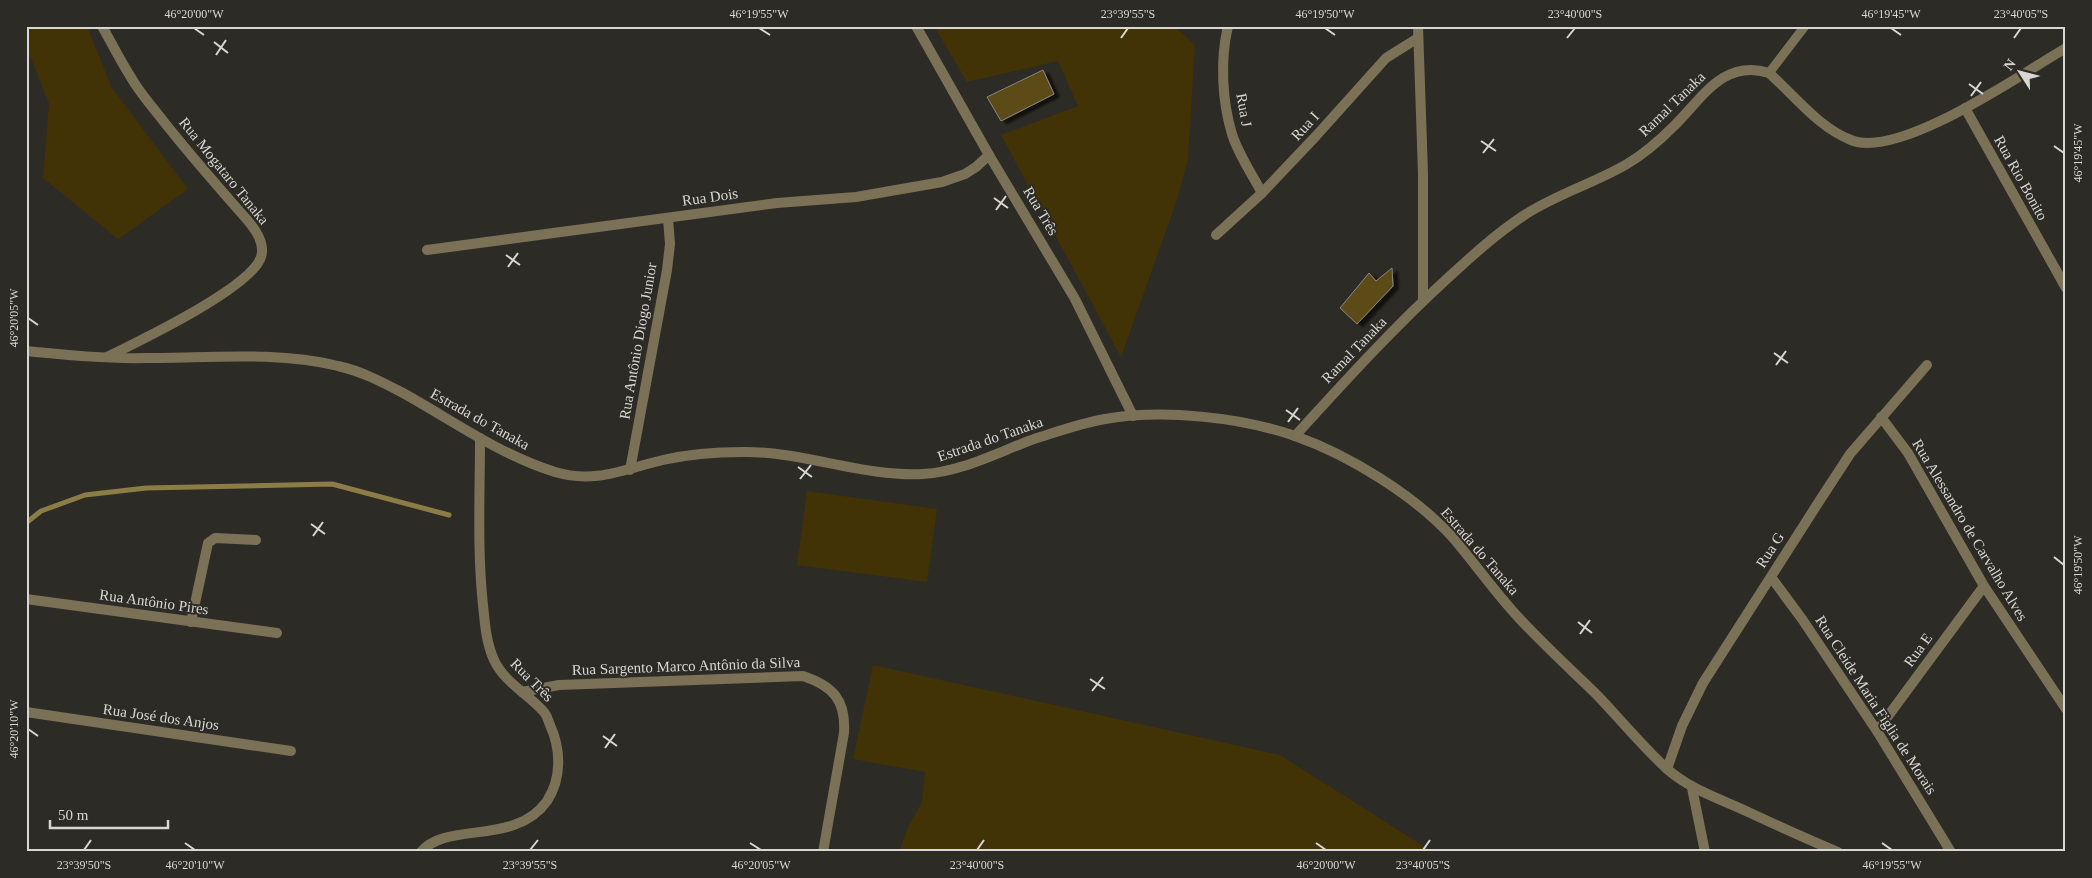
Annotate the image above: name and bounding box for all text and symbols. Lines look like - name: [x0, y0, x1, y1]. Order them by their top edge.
- text: 46°20'00"W: [164, 7, 224, 21]
- text: 46°19'55"W: [729, 7, 789, 21]
- text: 23°39'55"S: [1101, 7, 1155, 21]
- text: 46°19'50"W: [1295, 7, 1355, 21]
- text: 23°40'00"S: [1548, 7, 1602, 21]
- text: 46°19'45"W: [1861, 7, 1921, 21]
- text: 23°40'05"S: [1994, 7, 2048, 21]
- north arrow: [1994, 48, 2044, 98]
- text: N: [2001, 56, 2019, 73]
- street label: Ramal Tanaka: [1636, 68, 1709, 140]
- street label: Rua J: [1233, 92, 1255, 128]
- street label: Rua I: [1288, 109, 1322, 143]
- street label: Rua Mogataro Tanaka: [176, 114, 272, 228]
- text: 46°19'45"W: [2071, 123, 2085, 183]
- street label: Rua Rio Bonito: [1991, 133, 2051, 223]
- street label: Rua Três: [1020, 184, 1062, 238]
- street label: Rua Dois: [681, 185, 739, 209]
- street label: Rua Antônio Diogo Junior: [616, 261, 660, 421]
- text: 46°20'05"W: [7, 288, 21, 348]
- street label: Ramal Tanaka: [1318, 313, 1390, 386]
- street label: Estrada do Tanaka: [428, 385, 532, 453]
- street label: Estrada do Tanaka: [935, 413, 1045, 465]
- street label: Rua Alessandro de Carvalho Alves: [1909, 436, 2031, 624]
- street label: Estrada do Tanaka: [1438, 504, 1522, 598]
- street label: Rua G: [1753, 529, 1787, 571]
- text: 46°19'50"W: [2071, 535, 2085, 595]
- street label: Rua Antônio Pires: [98, 586, 210, 618]
- street label: Rua Cleide Maria Figlia de Morais: [1812, 613, 1940, 797]
- street label: Rua E: [1901, 630, 1935, 670]
- street label: Rua Sargento Marco Antônio da Silva: [572, 654, 801, 678]
- street label: Rua Três: [507, 655, 557, 705]
- text: 46°20'10"W: [7, 699, 21, 759]
- street label: Rua José dos Anjos: [102, 701, 220, 733]
- scale bar: [50, 798, 168, 830]
- text: 50 m: [58, 807, 89, 823]
- text: 23°39'50"S: [57, 858, 111, 872]
- text: 46°20'10"W: [165, 858, 225, 872]
- text: 23°39'55"S: [503, 858, 557, 872]
- text: 46°20'05"W: [731, 858, 791, 872]
- text: 23°40'00"S: [950, 858, 1004, 872]
- text: 46°20'00"W: [1296, 858, 1356, 872]
- text: 23°40'05"S: [1396, 858, 1450, 872]
- text: 46°19'55"W: [1862, 858, 1922, 872]

